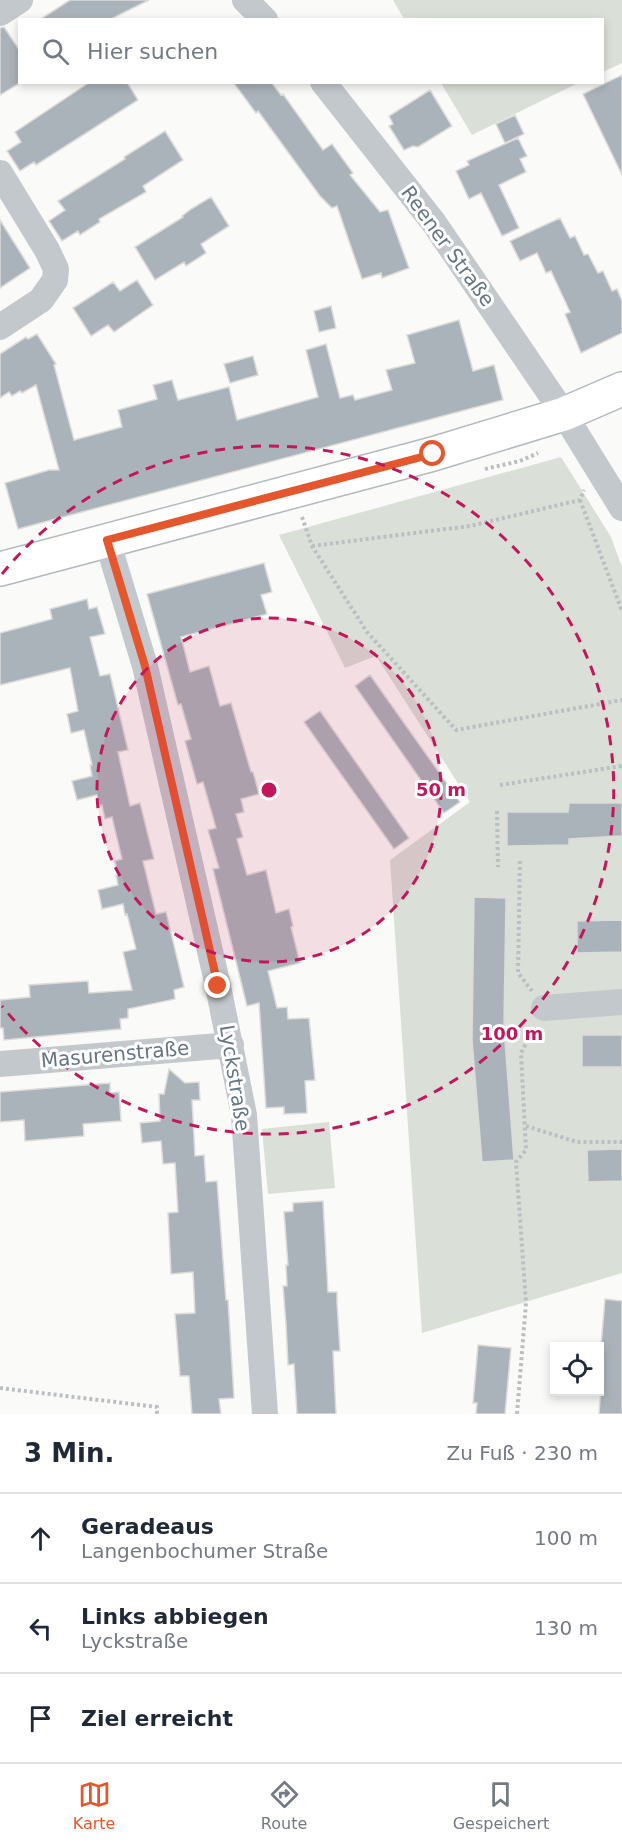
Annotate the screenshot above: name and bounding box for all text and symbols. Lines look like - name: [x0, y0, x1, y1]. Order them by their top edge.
- search box: [18, 18, 604, 84]
- icon: search: [39, 35, 72, 68]
- text: Hier suchen: [87, 39, 218, 64]
- street label: Reener Straße: [396, 181, 500, 311]
- route start: [419, 440, 445, 466]
- text: 50 m: [416, 779, 466, 800]
- centre of rings: [259, 780, 279, 800]
- route end: [204, 972, 230, 998]
- street label: Lyckstraße: [215, 1023, 255, 1133]
- text: 100 m: [481, 1023, 543, 1044]
- street label: Masurenstraße: [40, 1036, 190, 1072]
- map controls: [550, 1342, 604, 1396]
- button: locate: [550, 1342, 604, 1396]
- text: 3 Min.: [24, 1438, 114, 1468]
- text: Zu Fuß · 230 m: [446, 1441, 598, 1465]
- text: Geradeaus: [81, 1514, 214, 1539]
- icon: ahead: [24, 1522, 57, 1555]
- text: 100 m: [534, 1526, 598, 1550]
- text: Langenbochumer Straße: [81, 1539, 328, 1563]
- text: Links abbiegen: [81, 1604, 269, 1629]
- icon: left: [24, 1612, 57, 1645]
- text: 130 m: [534, 1616, 598, 1640]
- text: Lyckstraße: [81, 1629, 188, 1653]
- icon: arrive: [24, 1702, 57, 1735]
- text: Ziel erreicht: [81, 1706, 233, 1731]
- tab: Karte: [73, 1778, 115, 1833]
- tab: Route: [261, 1778, 307, 1833]
- tab: Gespeichert: [453, 1778, 549, 1833]

